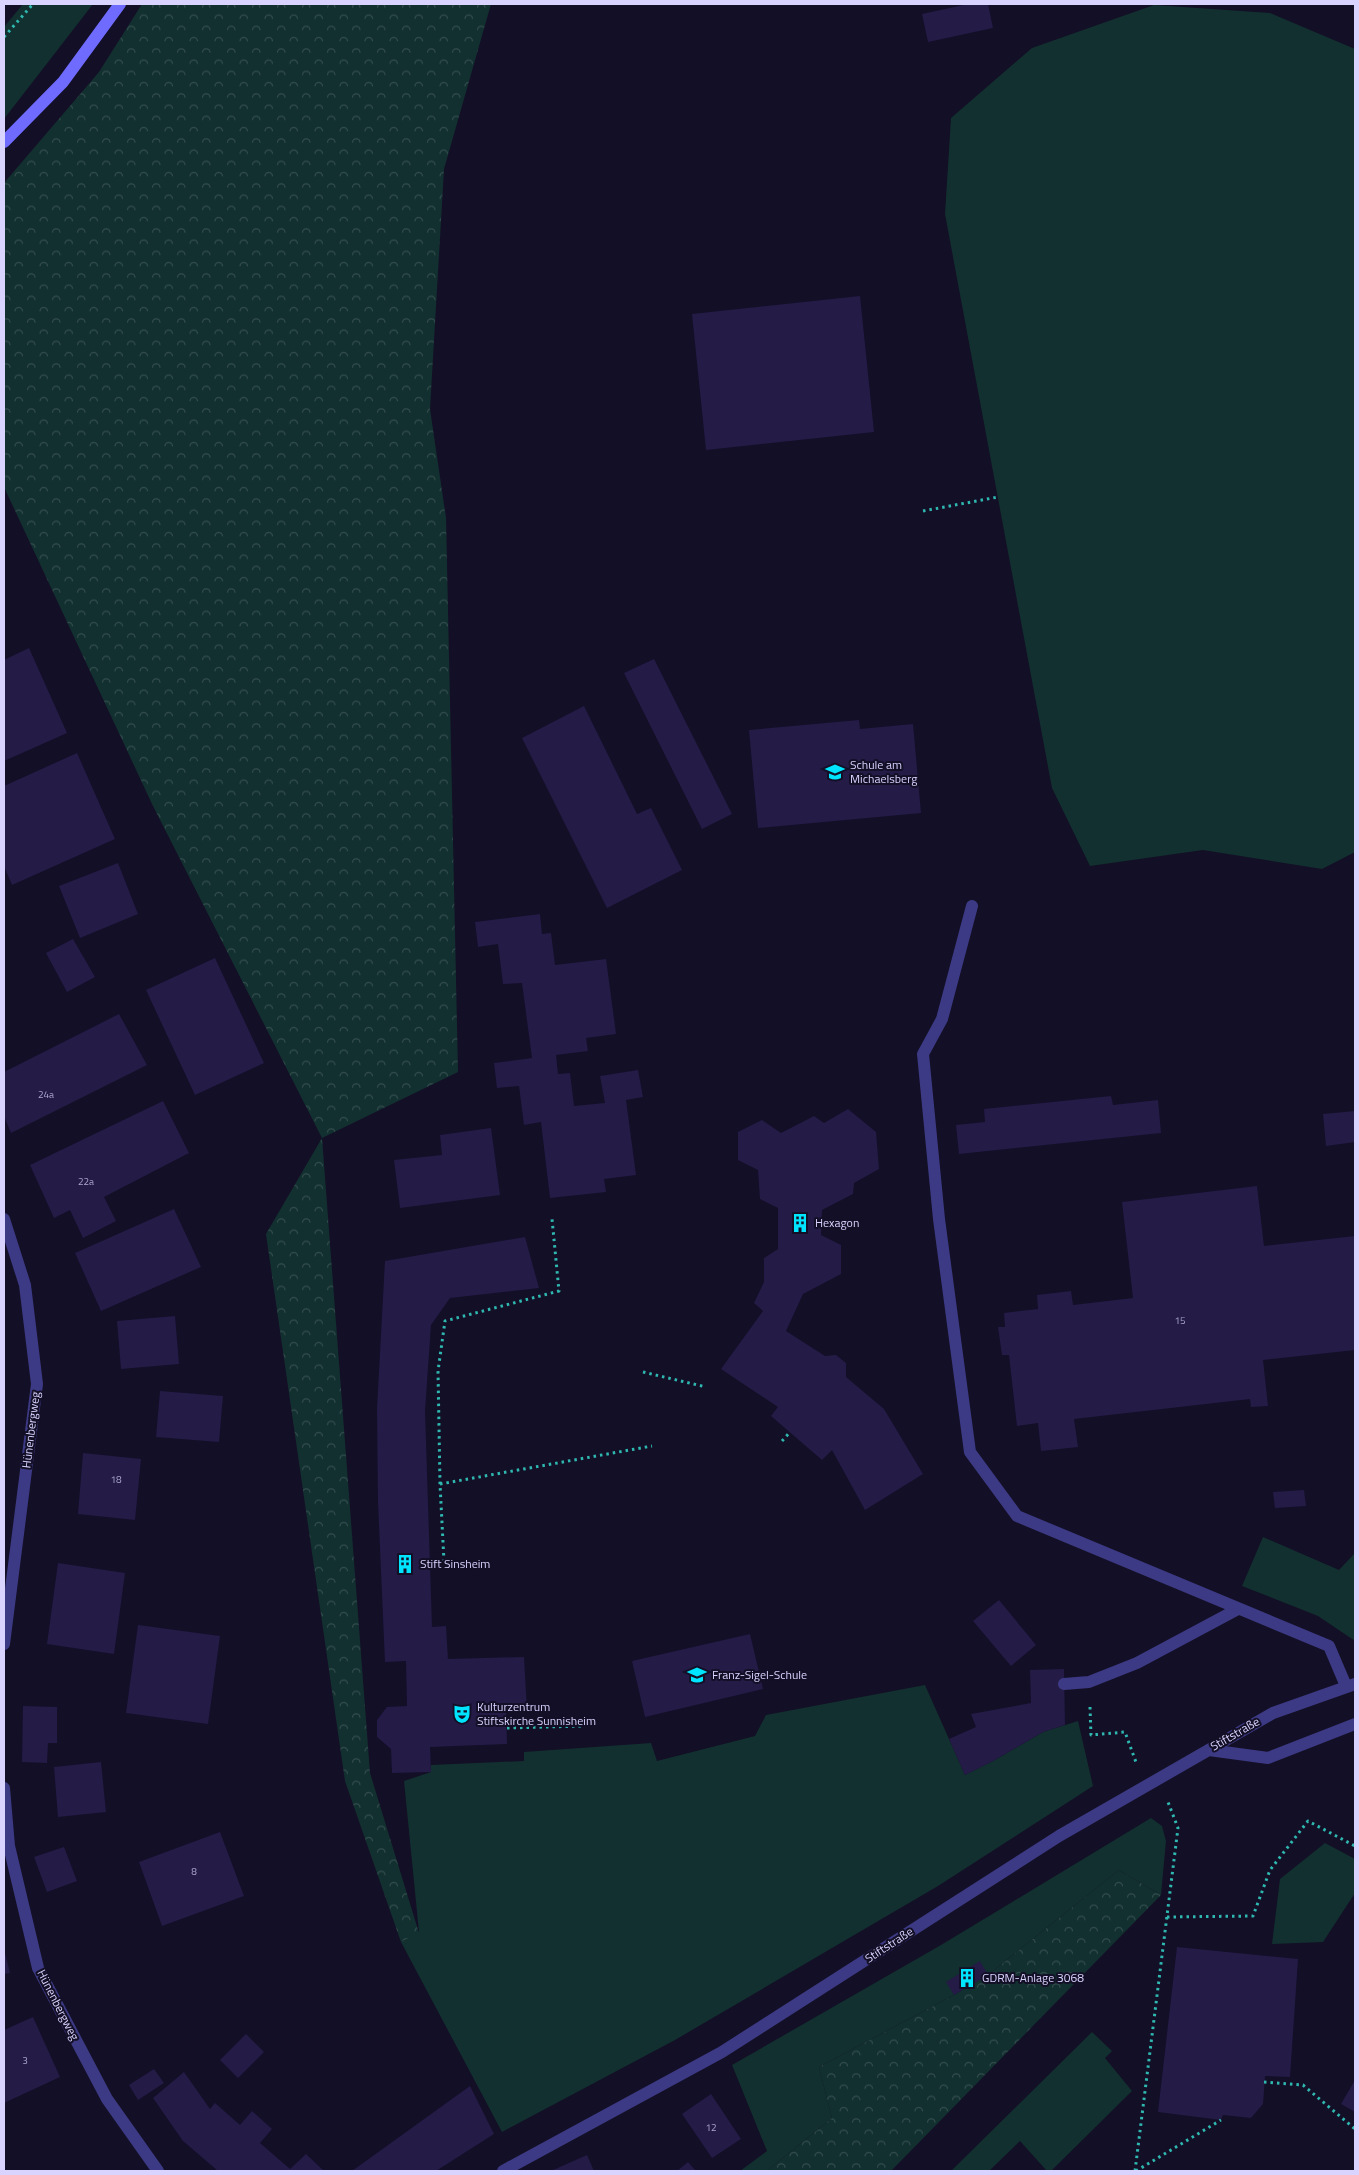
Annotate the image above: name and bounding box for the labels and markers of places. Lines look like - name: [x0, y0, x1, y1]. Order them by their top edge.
- place label: Schule am Michaelsberg: [850, 755, 917, 788]
- school or university icon: Schule am Michaelsberg: [824, 761, 846, 783]
- building icon: Hexagon: [789, 1212, 811, 1234]
- place label: Hexagon: [815, 1213, 859, 1232]
- building icon: Stift Sinsheim: [394, 1553, 416, 1575]
- place label: Stift Sinsheim: [420, 1554, 490, 1573]
- school or university icon: Franz-Sigel-Schule: [686, 1664, 708, 1686]
- place label: Franz-Sigel-Schule: [712, 1665, 807, 1684]
- place label: Kulturzentrum Stiftskirche Sunnisheim: [477, 1697, 596, 1730]
- theatre icon: Kulturzentrum Stiftskirche Sunnisheim: [451, 1703, 473, 1725]
- building icon: GDRM-Anlage 3068: [956, 1967, 978, 1989]
- place label: GDRM-Anlage 3068: [982, 1968, 1084, 1987]

